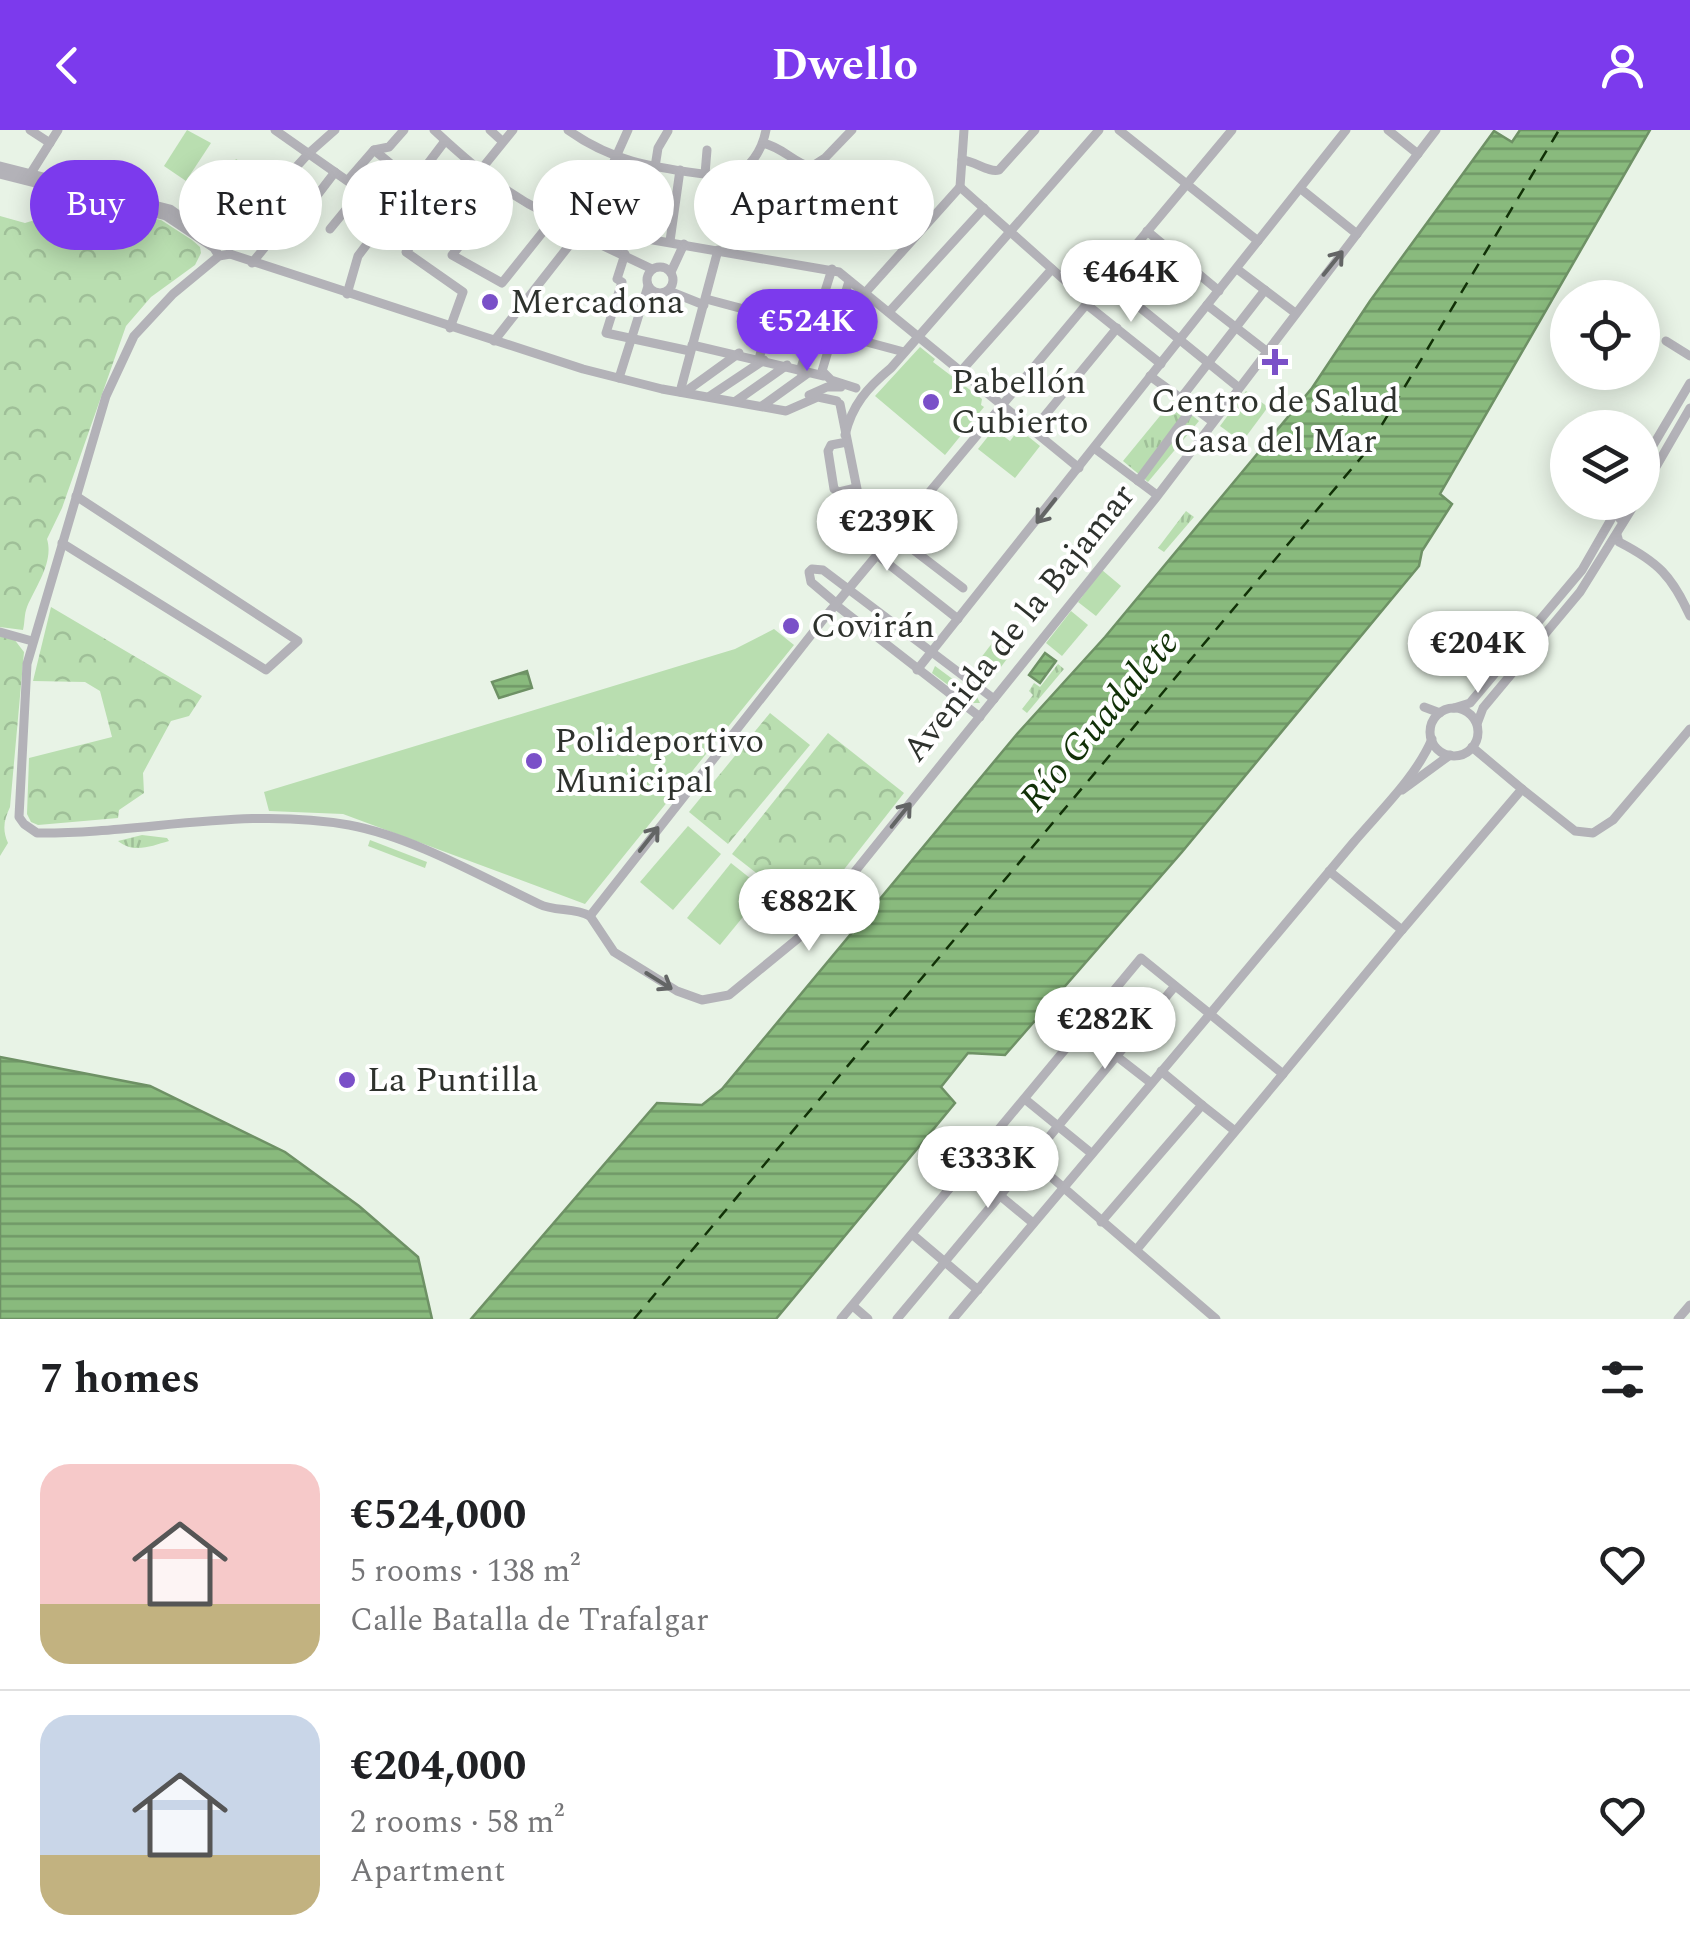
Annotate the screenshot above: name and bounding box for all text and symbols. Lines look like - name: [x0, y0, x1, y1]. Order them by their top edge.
- text: Dwello: [772, 31, 918, 100]
- icon: back: [40, 38, 95, 93]
- icon: person: [1595, 38, 1650, 93]
- chip: Buy: [30, 160, 159, 250]
- chip: Rent: [179, 160, 322, 250]
- chip: Filters: [342, 160, 513, 250]
- chip: New: [533, 160, 674, 250]
- chip: Apartment: [694, 160, 934, 250]
- pin: €464K: [1061, 240, 1201, 325]
- text: €464K: [1083, 248, 1179, 297]
- one-way arrow: [1322, 250, 1343, 277]
- place label: Mercadona: [510, 276, 684, 329]
- map controls: [1550, 280, 1660, 520]
- button: locate: [1550, 280, 1660, 390]
- pin: €524K: [737, 289, 877, 374]
- marker: Mercadona: [479, 291, 501, 313]
- text: €524K: [759, 297, 855, 346]
- marker: Centro de Salud Casa del Mar: [1262, 349, 1288, 375]
- place label: Pabellón Cubierto: [951, 356, 1089, 449]
- place label: Centro de Salud Casa del Mar: [1151, 375, 1399, 468]
- marker: Pabellón Cubierto: [920, 391, 942, 413]
- button: layers: [1550, 410, 1660, 520]
- street label: Avenida de la Bajamar: [890, 472, 1148, 774]
- pin: €239K: [817, 489, 957, 574]
- text: €239K: [839, 497, 935, 546]
- one-way arrow: [1035, 497, 1057, 523]
- place label: Covirán: [811, 600, 935, 653]
- pin: €204K: [1408, 611, 1548, 696]
- marker: Covirán: [780, 615, 802, 637]
- water label: Río Guadalete: [1006, 617, 1194, 825]
- text: €204K: [1430, 619, 1526, 668]
- place label: Polideportivo Municipal: [554, 715, 764, 808]
- marker: Polideportivo Municipal: [523, 750, 545, 772]
- one-way arrow: [890, 802, 912, 828]
- one-way arrow: [638, 826, 659, 853]
- pin: €882K: [739, 869, 879, 954]
- text: €882K: [761, 877, 857, 926]
- one-way arrow: [645, 971, 673, 991]
- pin: €282K: [1035, 987, 1175, 1072]
- text: €282K: [1057, 995, 1153, 1044]
- place label: La Puntilla: [367, 1054, 538, 1107]
- marker: La Puntilla: [336, 1069, 358, 1091]
- pin: €333K: [918, 1126, 1058, 1211]
- text: €333K: [940, 1134, 1036, 1183]
- text: 7 homes: [40, 1348, 200, 1411]
- icon: filters: [1595, 1352, 1650, 1407]
- text: €524,000: [350, 1484, 526, 1547]
- icon: home: [120, 1504, 240, 1624]
- icon: heart: [1595, 1537, 1650, 1592]
- text: 5 rooms · 138 m²: [350, 1547, 580, 1596]
- text: Calle Batalla de Trafalgar: [350, 1596, 709, 1645]
- text: €204,000: [350, 1735, 526, 1798]
- icon: home: [120, 1755, 240, 1875]
- icon: heart: [1595, 1788, 1650, 1843]
- text: 2 rooms · 58 m²: [350, 1798, 564, 1847]
- text: Apartment: [350, 1847, 505, 1896]

